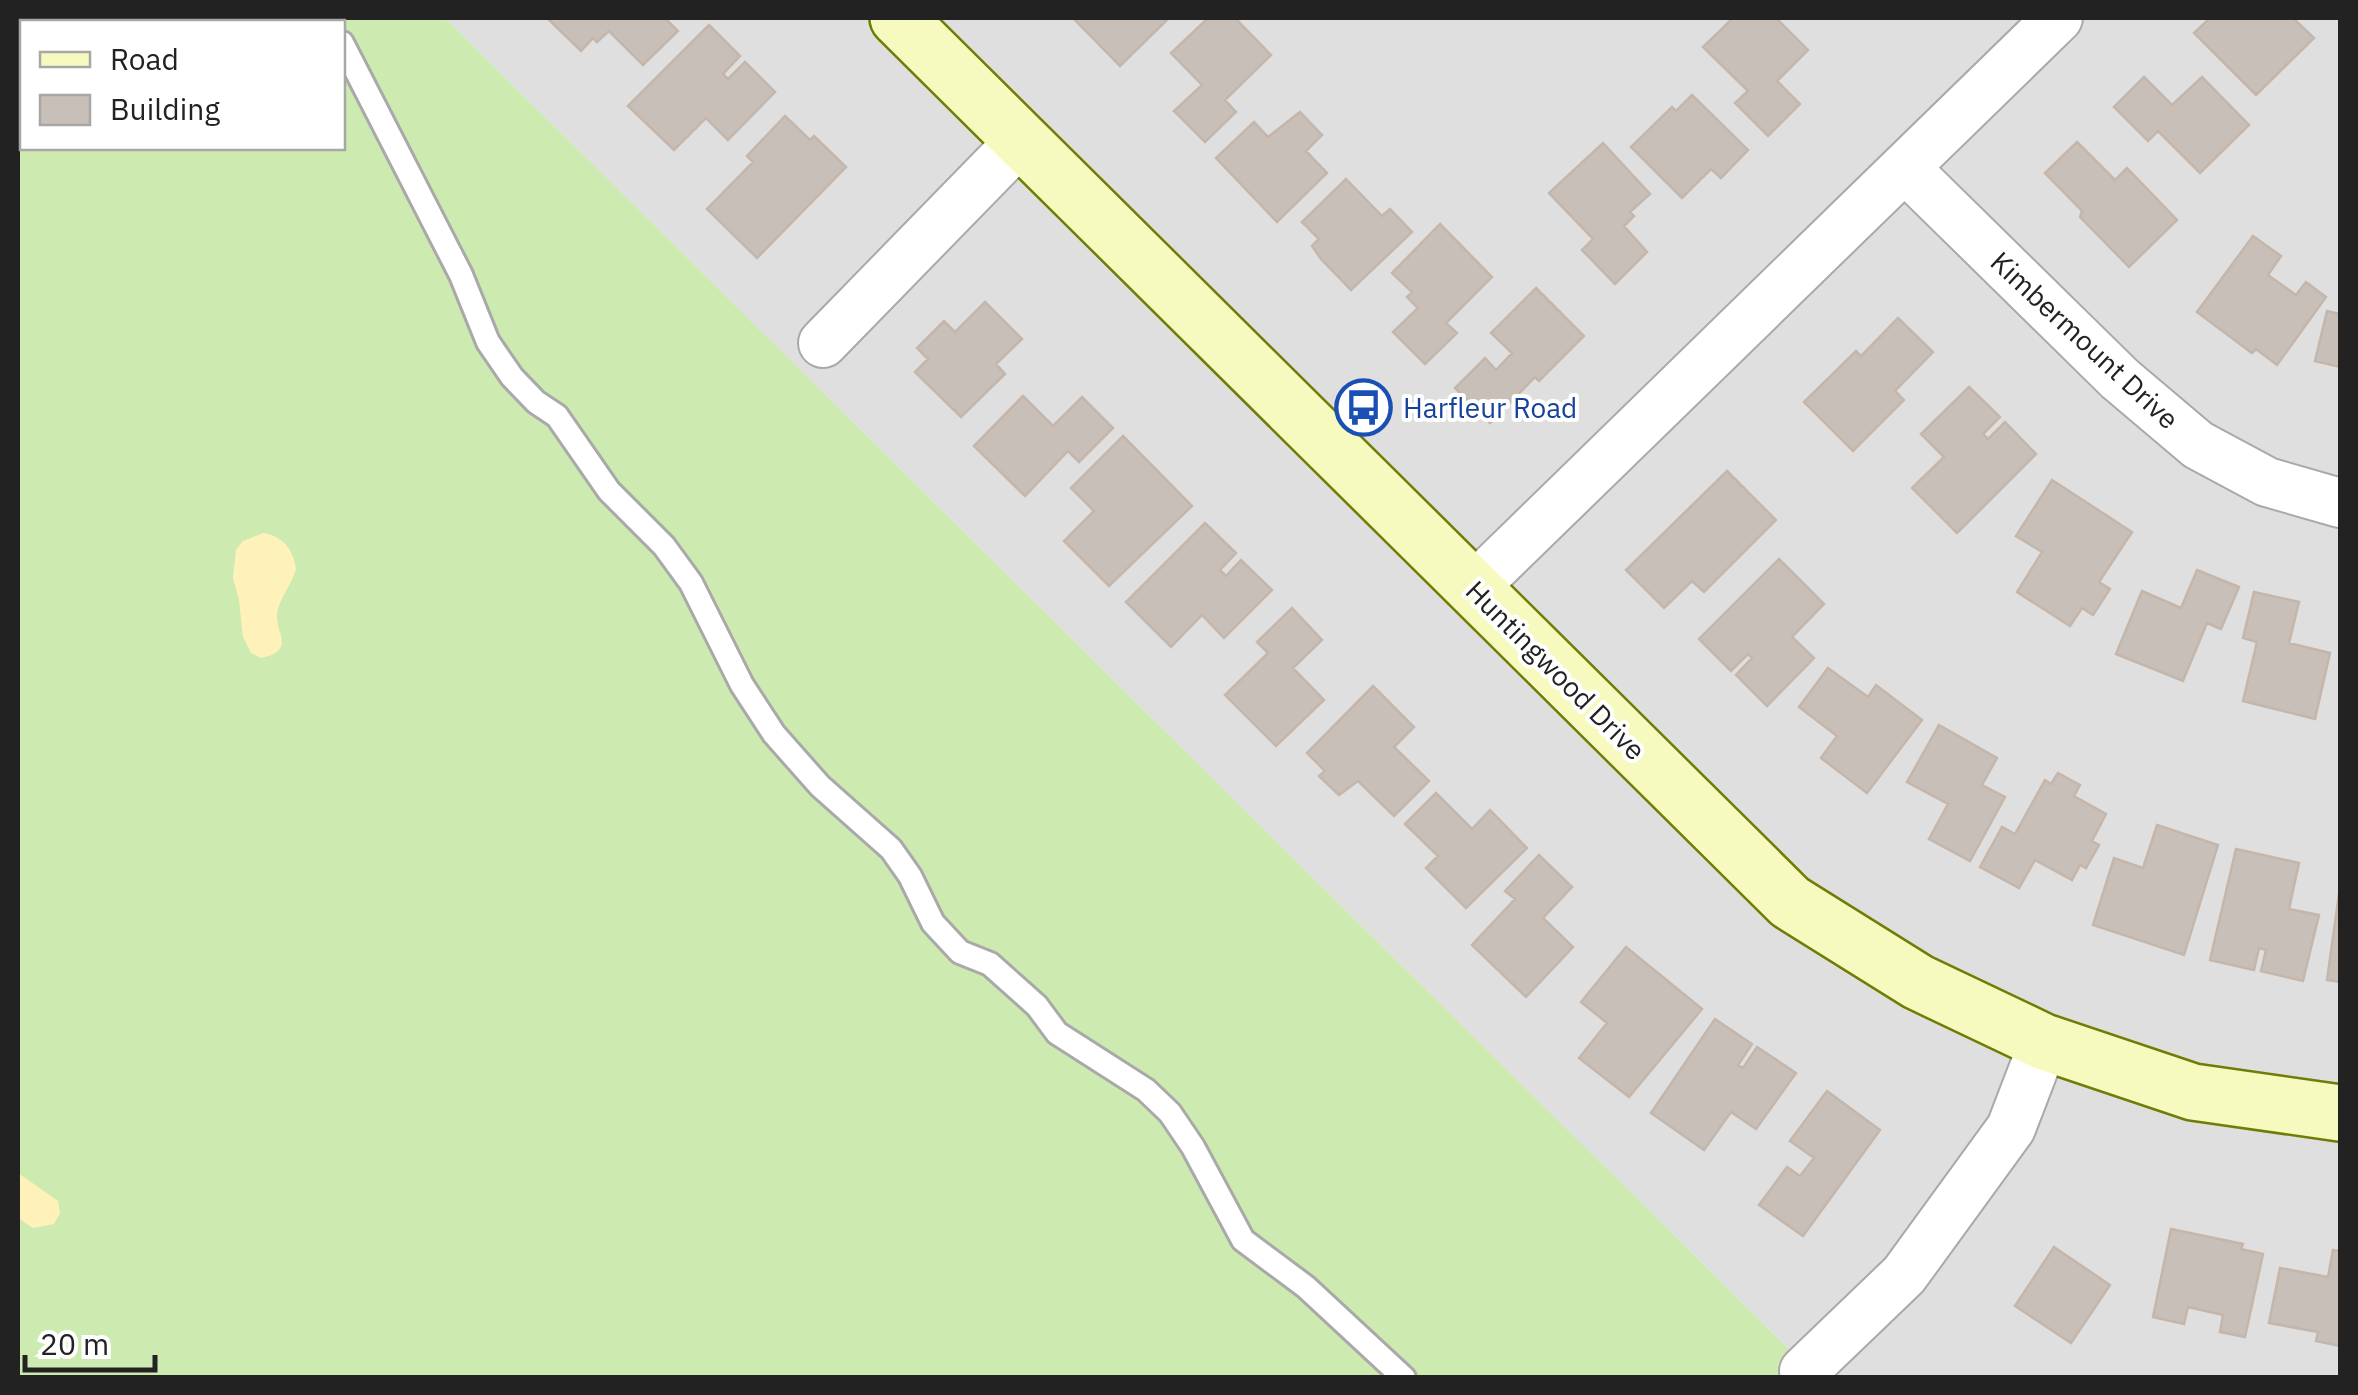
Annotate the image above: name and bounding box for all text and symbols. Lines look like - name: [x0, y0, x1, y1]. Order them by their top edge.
- legend: [20, 20, 345, 150]
- text: Road: [110, 39, 179, 78]
- text: Building: [110, 89, 220, 128]
- street label: Kimbermount Drive: [1983, 243, 2187, 437]
- bus stop icon: Harfleur Road: [1334, 377, 1394, 437]
- place label: Harfleur Road: [1403, 389, 1577, 426]
- street label: Huntingwood Drive: [1458, 572, 1654, 768]
- scale bar: [25, 1310, 155, 1372]
- text: 20 m: [40, 1324, 109, 1363]

